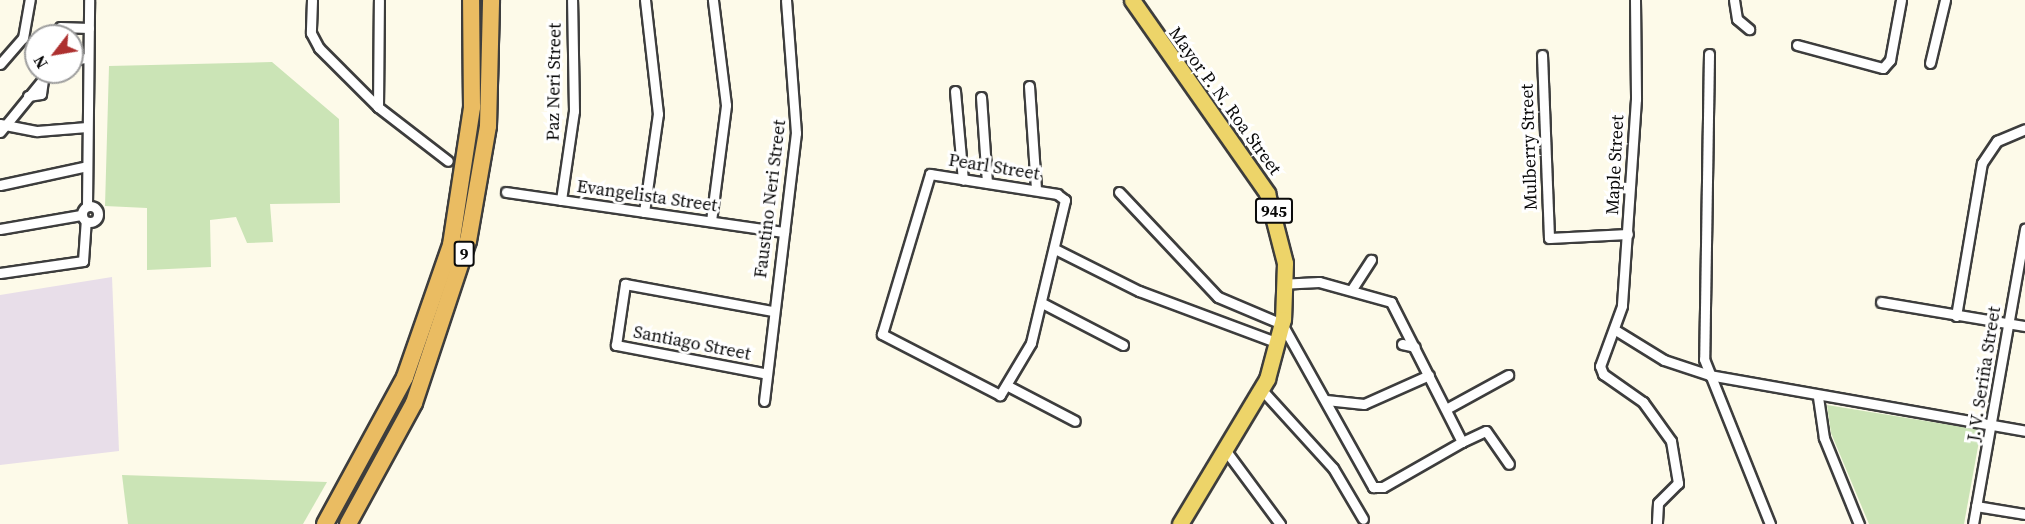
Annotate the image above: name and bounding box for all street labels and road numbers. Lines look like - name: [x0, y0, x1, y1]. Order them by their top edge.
- street label: Paz Neri Street: [542, 23, 566, 141]
- street label: Mayor P. N. Roa Street: [1164, 23, 1286, 179]
- street label: Mulberry Street: [1516, 83, 1542, 211]
- street label: Maple Street: [1602, 114, 1628, 216]
- street label: Faustino Neri Street: [750, 119, 790, 279]
- street label: Pearl Street: [947, 149, 1041, 185]
- street label: Evangelista Street: [575, 175, 719, 217]
- road number: 945: [1254, 198, 1294, 224]
- road number: 9: [454, 241, 474, 267]
- street label: J. V. Seriña Street: [1963, 305, 2005, 443]
- street label: Santiago Street: [632, 321, 752, 365]

